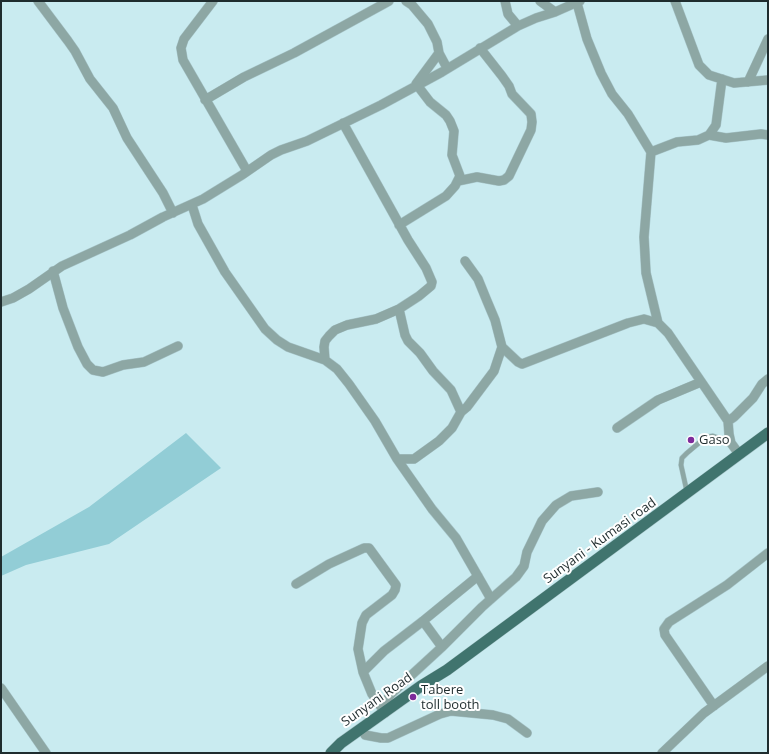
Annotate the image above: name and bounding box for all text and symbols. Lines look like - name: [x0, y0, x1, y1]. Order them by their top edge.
- place label: Gaso: [699, 432, 730, 448]
- marker: Gaso: [686, 435, 696, 445]
- street label: Sunyani - Kumasi road: [541, 495, 659, 587]
- street label: Sunyani Road: [339, 670, 415, 730]
- place label: Tabere toll booth: [421, 682, 480, 713]
- marker: Tabere toll booth: [408, 692, 418, 702]

